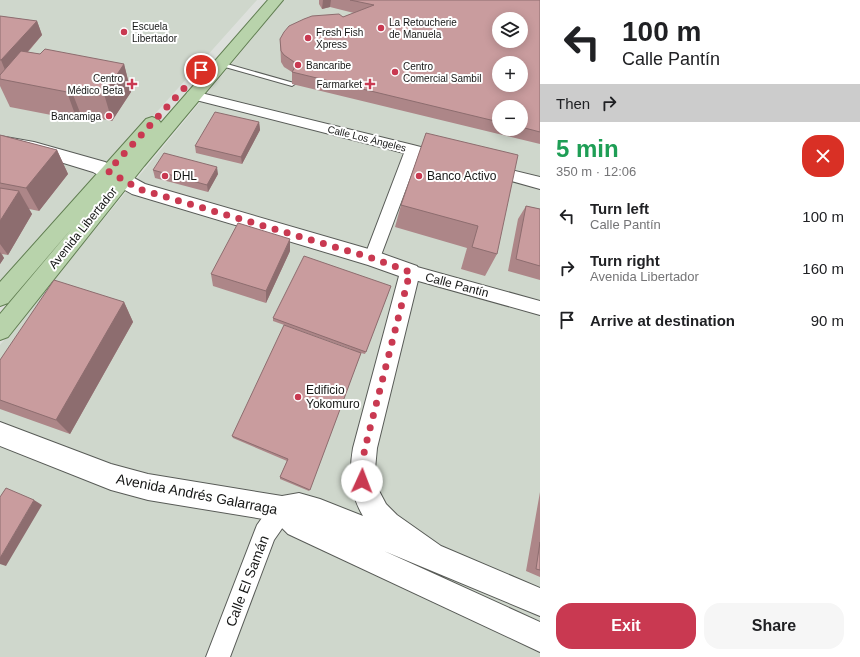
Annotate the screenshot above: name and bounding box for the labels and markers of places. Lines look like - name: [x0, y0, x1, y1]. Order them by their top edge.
- place label: La Retoucherie de Manuela: [389, 17, 457, 40]
- place label: Escuela Libertador: [132, 21, 178, 44]
- marker: La Retoucherie de Manuela: [376, 23, 386, 33]
- marker: Escuela Libertador: [119, 27, 129, 37]
- place label: Fresh Fish Xpress: [316, 27, 363, 50]
- marker: Fresh Fish Xpress: [303, 33, 313, 43]
- pin: [184, 53, 218, 87]
- marker: Bancaribe: [293, 60, 303, 70]
- place label: Bancaribe: [306, 60, 351, 71]
- place label: Centro Comercial Sambil: [403, 61, 481, 84]
- marker: Centro Comercial Sambil: [390, 67, 400, 77]
- place label: Centro Médico Beta: [67, 73, 123, 96]
- marker: Centro Médico Beta: [126, 78, 138, 90]
- place label: Farmarket: [316, 79, 362, 90]
- marker: Farmarket: [365, 79, 375, 89]
- place label: Bancamiga: [51, 111, 101, 122]
- marker: Bancamiga: [104, 111, 114, 121]
- place label: DHL: [173, 169, 197, 183]
- place label: Banco Activo: [427, 169, 497, 183]
- marker: DHL: [160, 171, 170, 181]
- marker: Banco Activo: [414, 171, 424, 181]
- place label: Edificio Yokomuro: [306, 383, 360, 411]
- marker: Edificio Yokomuro: [293, 392, 303, 402]

